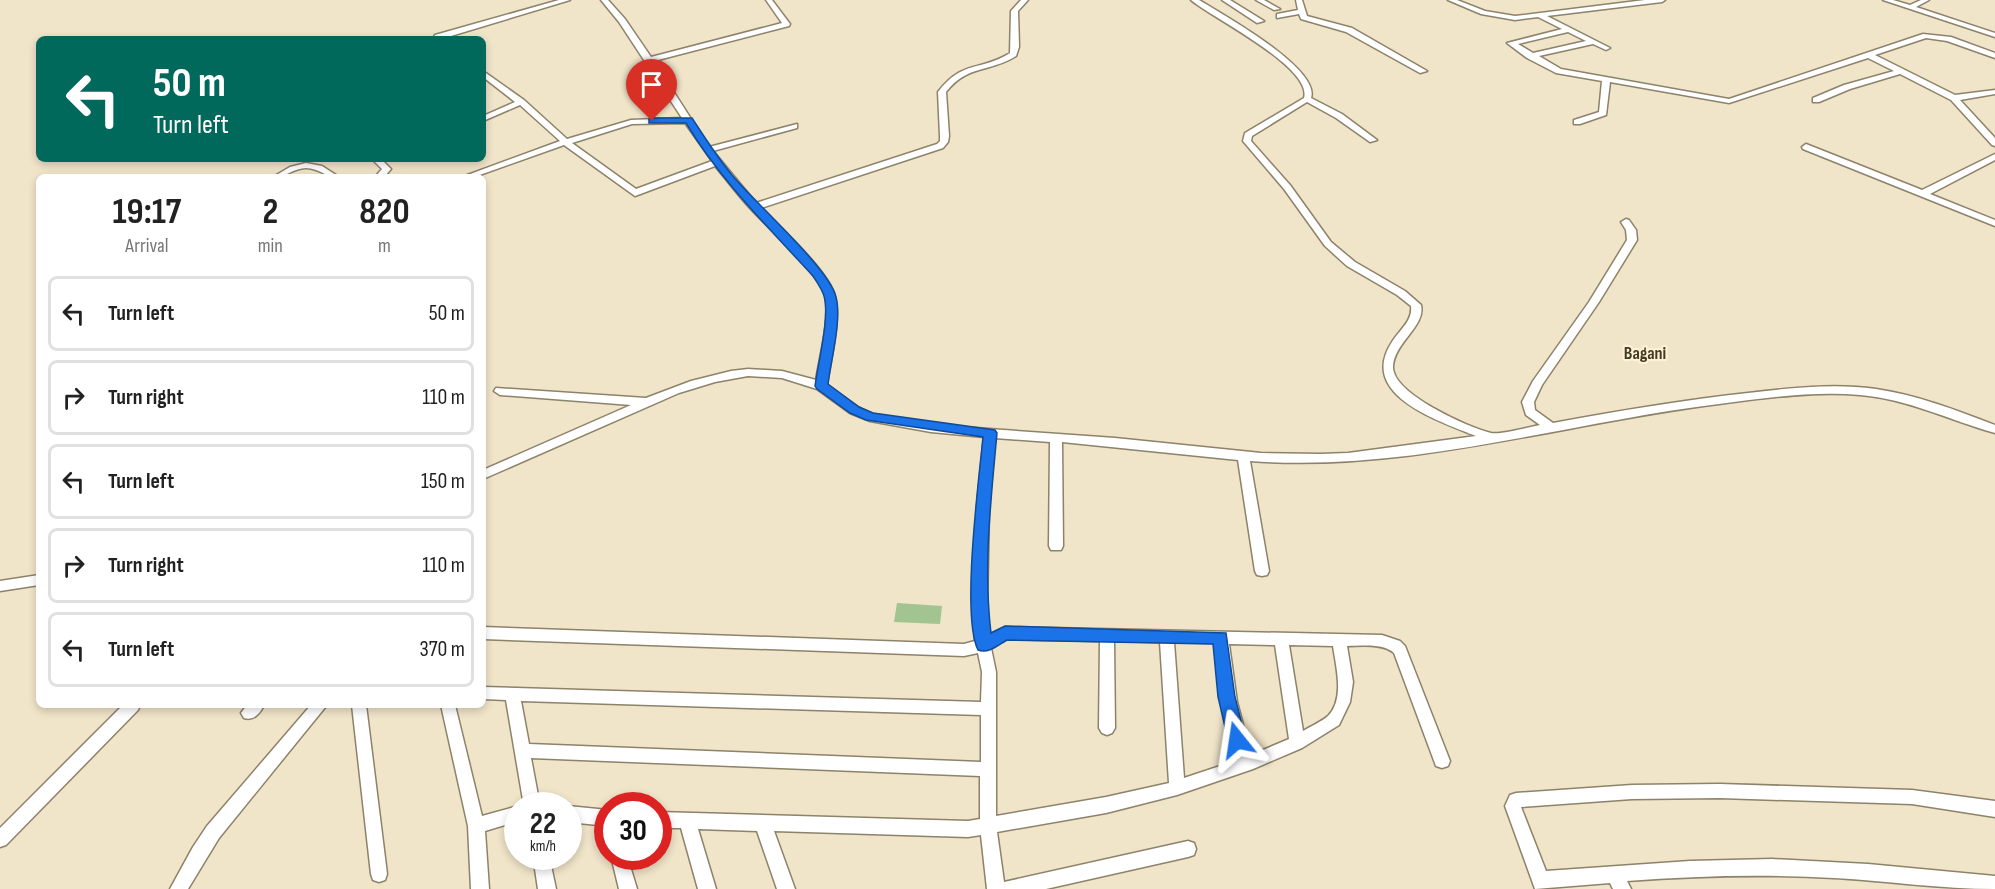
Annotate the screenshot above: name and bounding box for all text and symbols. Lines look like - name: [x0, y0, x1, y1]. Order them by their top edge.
- text: 50 m: [153, 58, 226, 109]
- pin: [626, 59, 677, 121]
- icon: left: [54, 60, 132, 138]
- icon: arrive: [635, 68, 668, 101]
- text: Turn left: [153, 109, 229, 141]
- text: 19:17: [112, 191, 181, 234]
- text: 2: [262, 191, 278, 234]
- text: 820: [359, 191, 410, 234]
- text: Arrival: [125, 234, 168, 258]
- text: min: [258, 234, 283, 258]
- text: m: [378, 234, 391, 258]
- icon: left: [57, 297, 90, 330]
- text: Turn left: [108, 300, 174, 327]
- text: 50 m: [429, 300, 465, 327]
- district label: Bagani: [1624, 343, 1666, 364]
- icon: right: [57, 381, 90, 414]
- text: Turn right: [108, 384, 184, 411]
- text: 110 m: [422, 384, 465, 411]
- icon: left: [57, 465, 90, 498]
- text: Turn left: [108, 468, 174, 495]
- text: 150 m: [421, 468, 465, 495]
- icon: right: [57, 549, 90, 582]
- text: Turn right: [108, 552, 184, 579]
- text: 110 m: [422, 552, 465, 579]
- icon: left: [57, 633, 90, 666]
- text: Turn left: [108, 636, 174, 663]
- text: 370 m: [420, 636, 465, 663]
- position arrow: [1205, 708, 1269, 772]
- speed limit sign: 30: [594, 792, 672, 870]
- text: 22: [530, 806, 556, 842]
- text: km/h: [530, 837, 556, 856]

